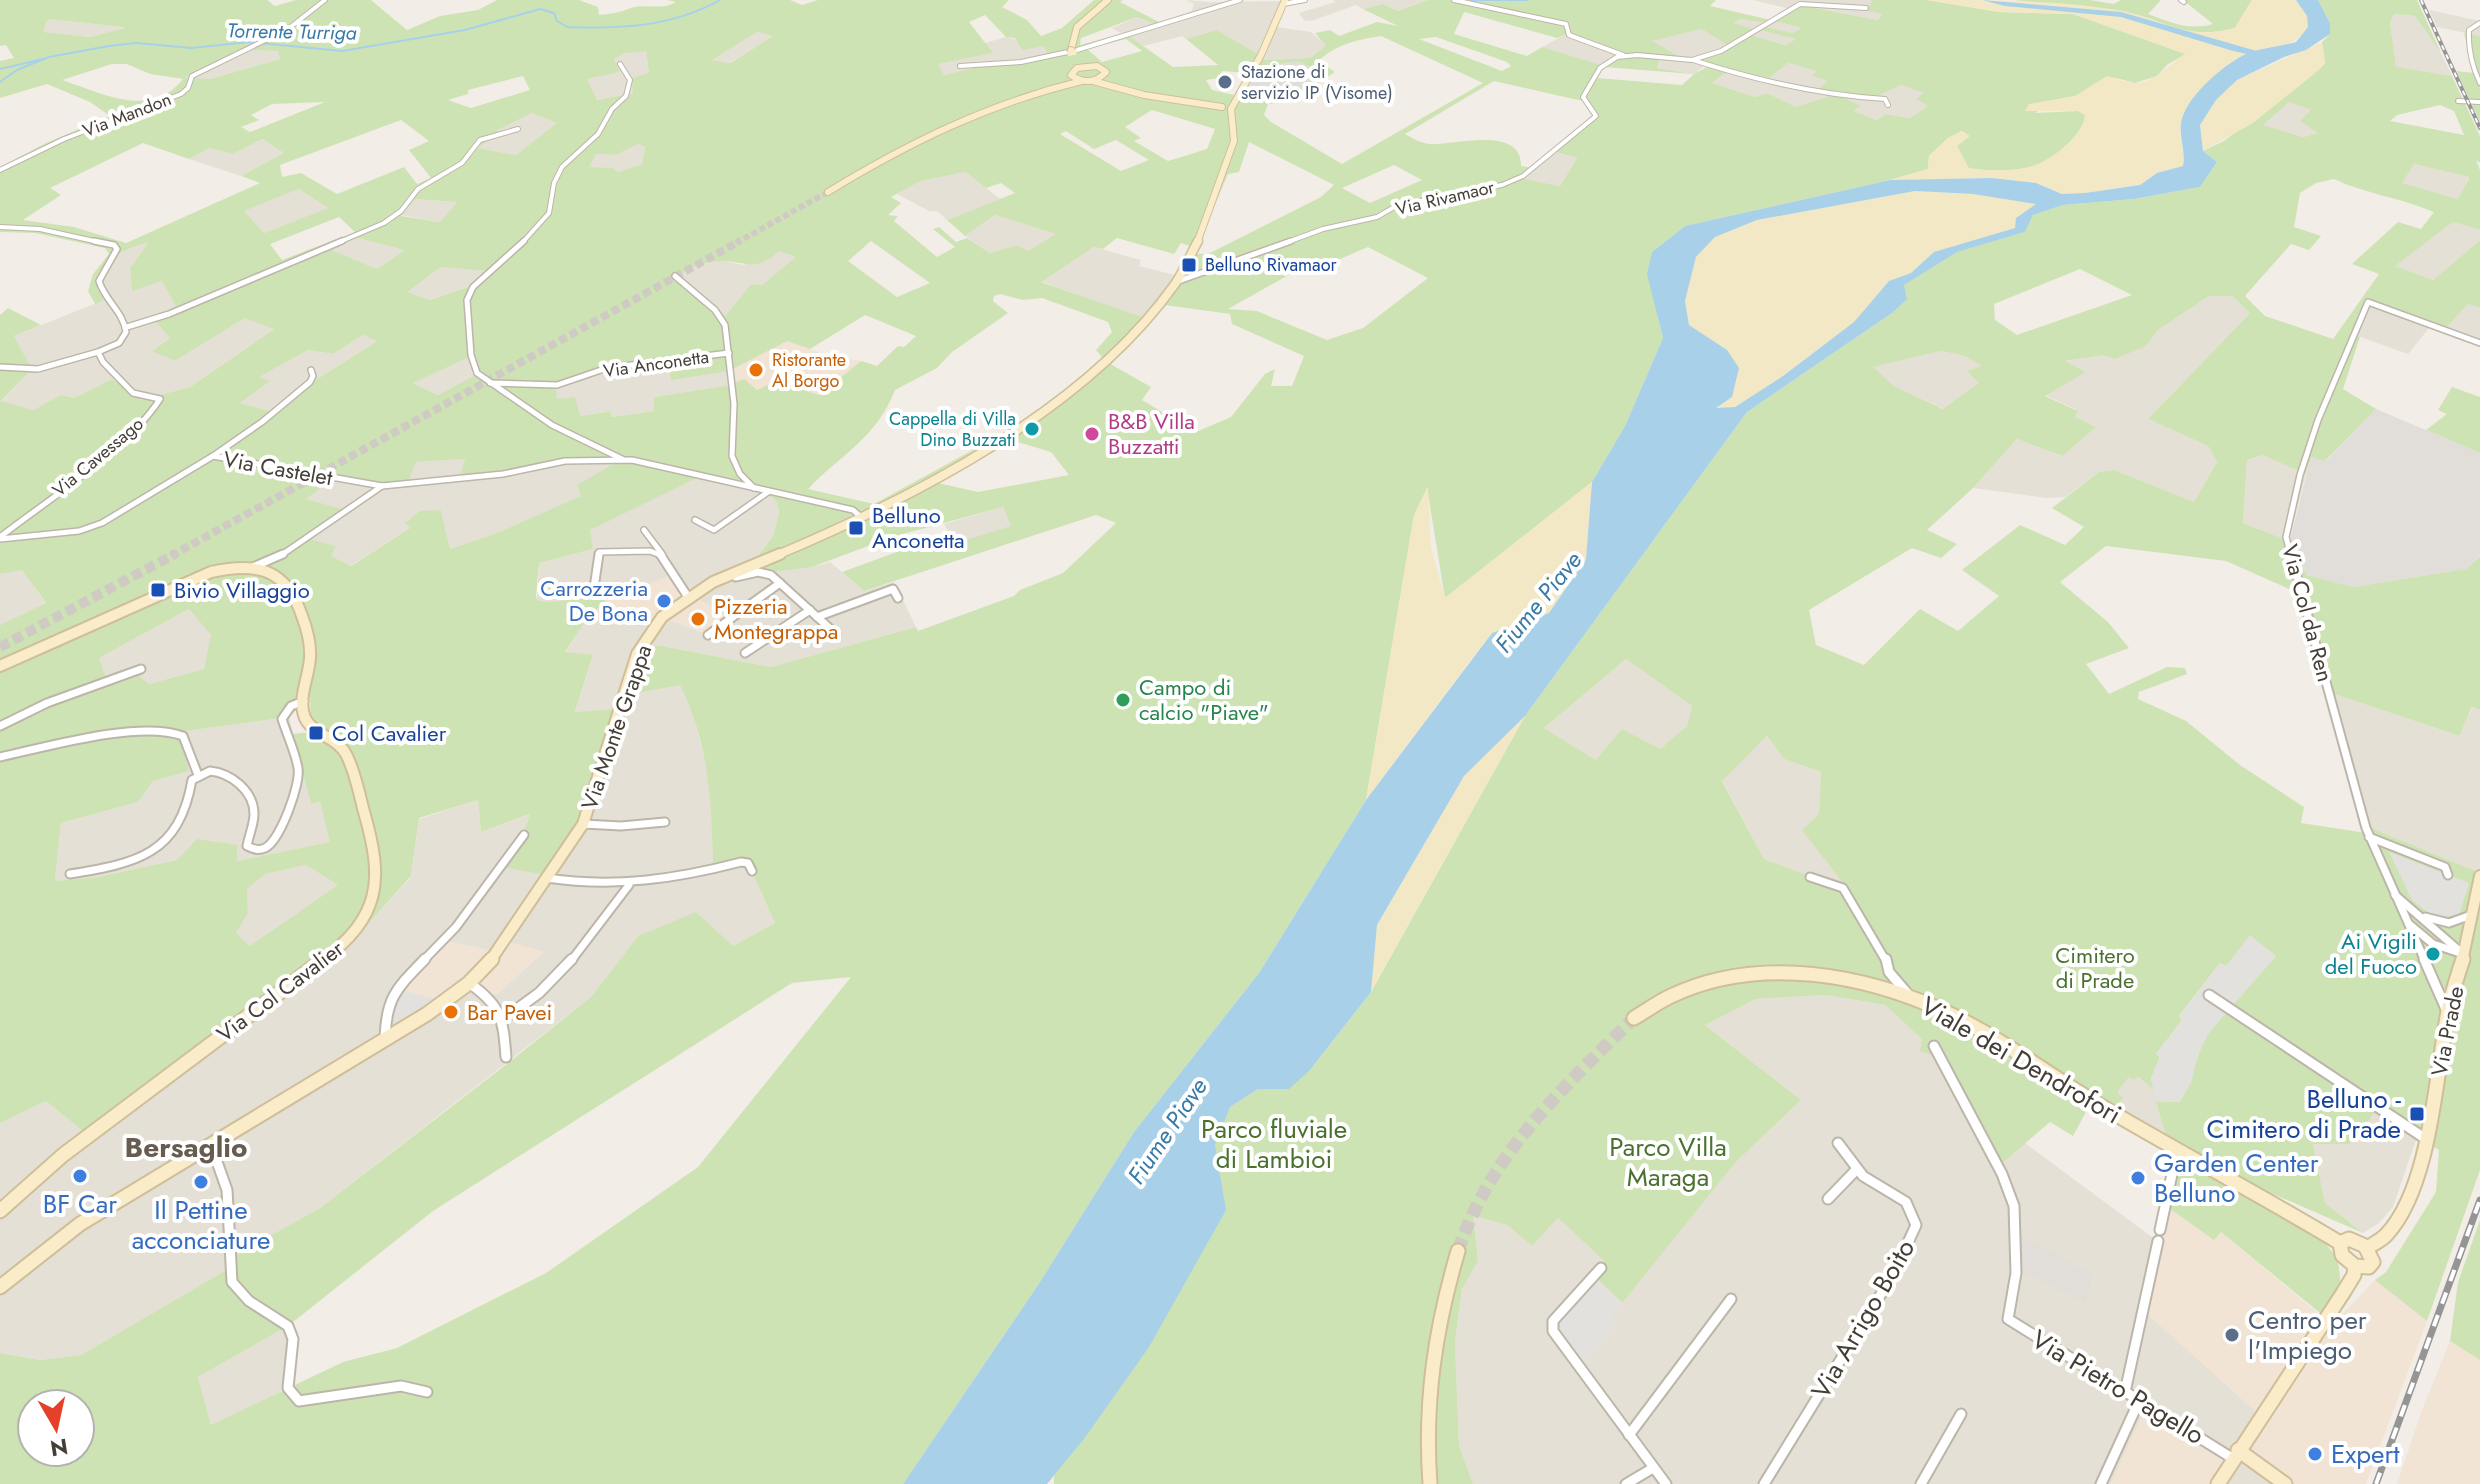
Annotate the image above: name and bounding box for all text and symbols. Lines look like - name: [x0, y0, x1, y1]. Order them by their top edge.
- water label: Torrente Turriga: [227, 16, 357, 48]
- place label: Stazione di servizio IP (Visome): [1241, 59, 1393, 106]
- marker: Stazione di servizio IP (Visome): [1216, 73, 1234, 91]
- street label: Via Mandon: [79, 86, 175, 144]
- street label: Via Rivamaor: [1393, 174, 1498, 222]
- place label: Belluno Rivamaor: [1205, 252, 1338, 278]
- marker: Belluno Rivamaor: [1180, 256, 1198, 274]
- street label: Via Anconetta: [602, 344, 710, 384]
- place label: Ristorante Al Borgo: [772, 347, 846, 394]
- marker: Ristorante Al Borgo: [747, 361, 765, 379]
- place label: B&B Villa Buzzatti: [1108, 405, 1195, 462]
- place label: Cappella di Villa Dino Buzzati: [889, 406, 1016, 453]
- street label: Via Cavessago: [47, 411, 149, 503]
- marker: Cappella di Villa Dino Buzzati: [1023, 420, 1041, 438]
- marker: B&B Villa Buzzatti: [1083, 425, 1101, 443]
- street label: Via Castelet: [221, 443, 336, 493]
- place label: Belluno Anconetta: [872, 499, 965, 556]
- marker: Belluno Anconetta: [847, 519, 865, 537]
- street label: Via Col da Ren: [2274, 541, 2342, 685]
- water label: Fiume Piave: [1486, 544, 1590, 660]
- place label: Carrozzeria De Bona: [540, 572, 648, 629]
- place label: Bivio Villaggio: [174, 574, 310, 606]
- marker: Bivio Villaggio: [149, 581, 167, 599]
- place label: Pizzeria Montegrappa: [714, 590, 838, 647]
- marker: Carrozzeria De Bona: [655, 592, 673, 610]
- marker: Pizzeria Montegrappa: [689, 610, 707, 628]
- street label: Via Monte Grappa: [573, 640, 659, 814]
- place label: Campo di calcio "Piave": [1139, 671, 1269, 728]
- marker: Campo di calcio "Piave": [1114, 691, 1132, 709]
- place label: Col Cavalier: [332, 717, 447, 749]
- marker: Col Cavalier: [307, 724, 325, 742]
- place label: Ai Vigili del Fuoco: [2325, 925, 2417, 982]
- street label: Via Col Cavalier: [210, 932, 351, 1049]
- park label: Cimitero di Prade: [2055, 939, 2135, 996]
- marker: Ai Vigili del Fuoco: [2424, 945, 2442, 963]
- street label: Via Prade: [2423, 983, 2471, 1079]
- street label: Viale dei Dendrofori: [1914, 987, 2128, 1133]
- place label: Bar Pavei: [467, 996, 552, 1028]
- marker: Bar Pavei: [442, 1003, 460, 1021]
- water label: Fiume Piave: [1119, 1071, 1215, 1191]
- place label: Belluno - Cimitero di Prade: [2206, 1080, 2402, 1148]
- marker: Belluno - Cimitero di Prade: [2408, 1105, 2426, 1123]
- park label: Parco fluviale di Lambioi: [1201, 1110, 1347, 1178]
- district label: Bersaglio: [125, 1127, 247, 1168]
- park label: Parco Villa Maraga: [1609, 1128, 1727, 1196]
- place label: Garden Center Belluno: [2154, 1144, 2319, 1212]
- marker: BF Car: [71, 1167, 89, 1185]
- marker: Garden Center Belluno: [2129, 1169, 2147, 1187]
- marker: Il Pettine acconciature: [192, 1173, 210, 1191]
- place label: BF Car: [43, 1185, 117, 1223]
- place label: Il Pettine acconciature: [132, 1191, 270, 1259]
- street label: Via Arrigo Boito: [1802, 1232, 1924, 1406]
- place label: Centro per l'Impiego: [2248, 1301, 2367, 1369]
- street label: Via Pietro Pagello: [2024, 1320, 2212, 1454]
- marker: Centro per l'Impiego: [2223, 1326, 2241, 1344]
- north arrow: [16, 1388, 96, 1468]
- text: N: [48, 1431, 70, 1465]
- place label: Expert: [2331, 1435, 2400, 1473]
- marker: Expert: [2306, 1445, 2324, 1463]

